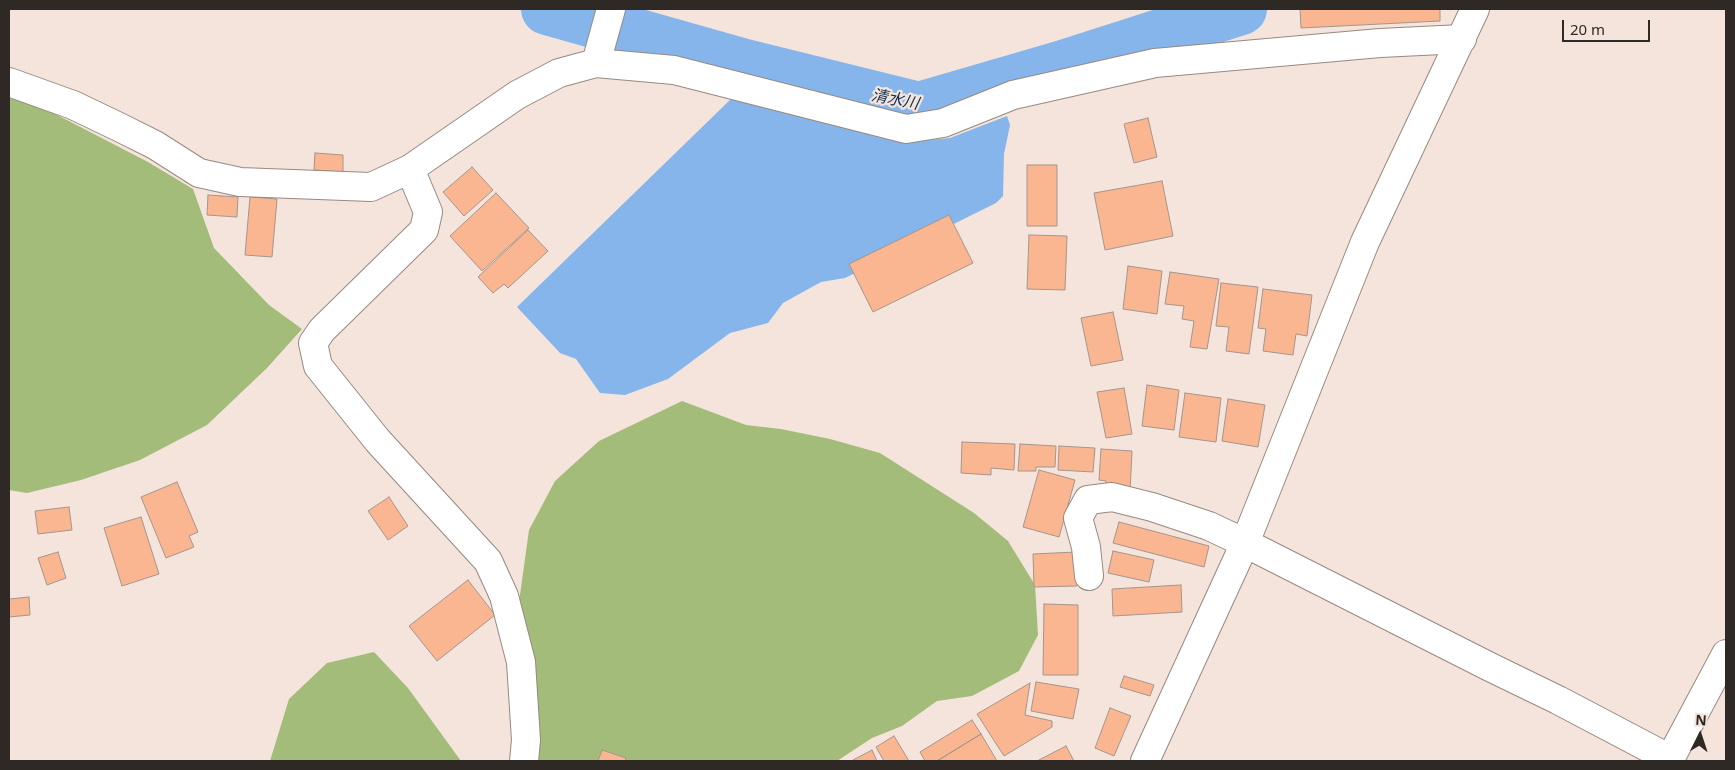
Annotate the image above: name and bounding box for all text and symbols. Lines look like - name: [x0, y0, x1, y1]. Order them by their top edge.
- scale bar: [1565, 10, 1652, 42]
- text: 20 m: [1570, 19, 1605, 39]
- water label: 清水川: [870, 86, 920, 114]
- north arrow: [1675, 710, 1725, 760]
- text: N: [1695, 710, 1707, 729]

